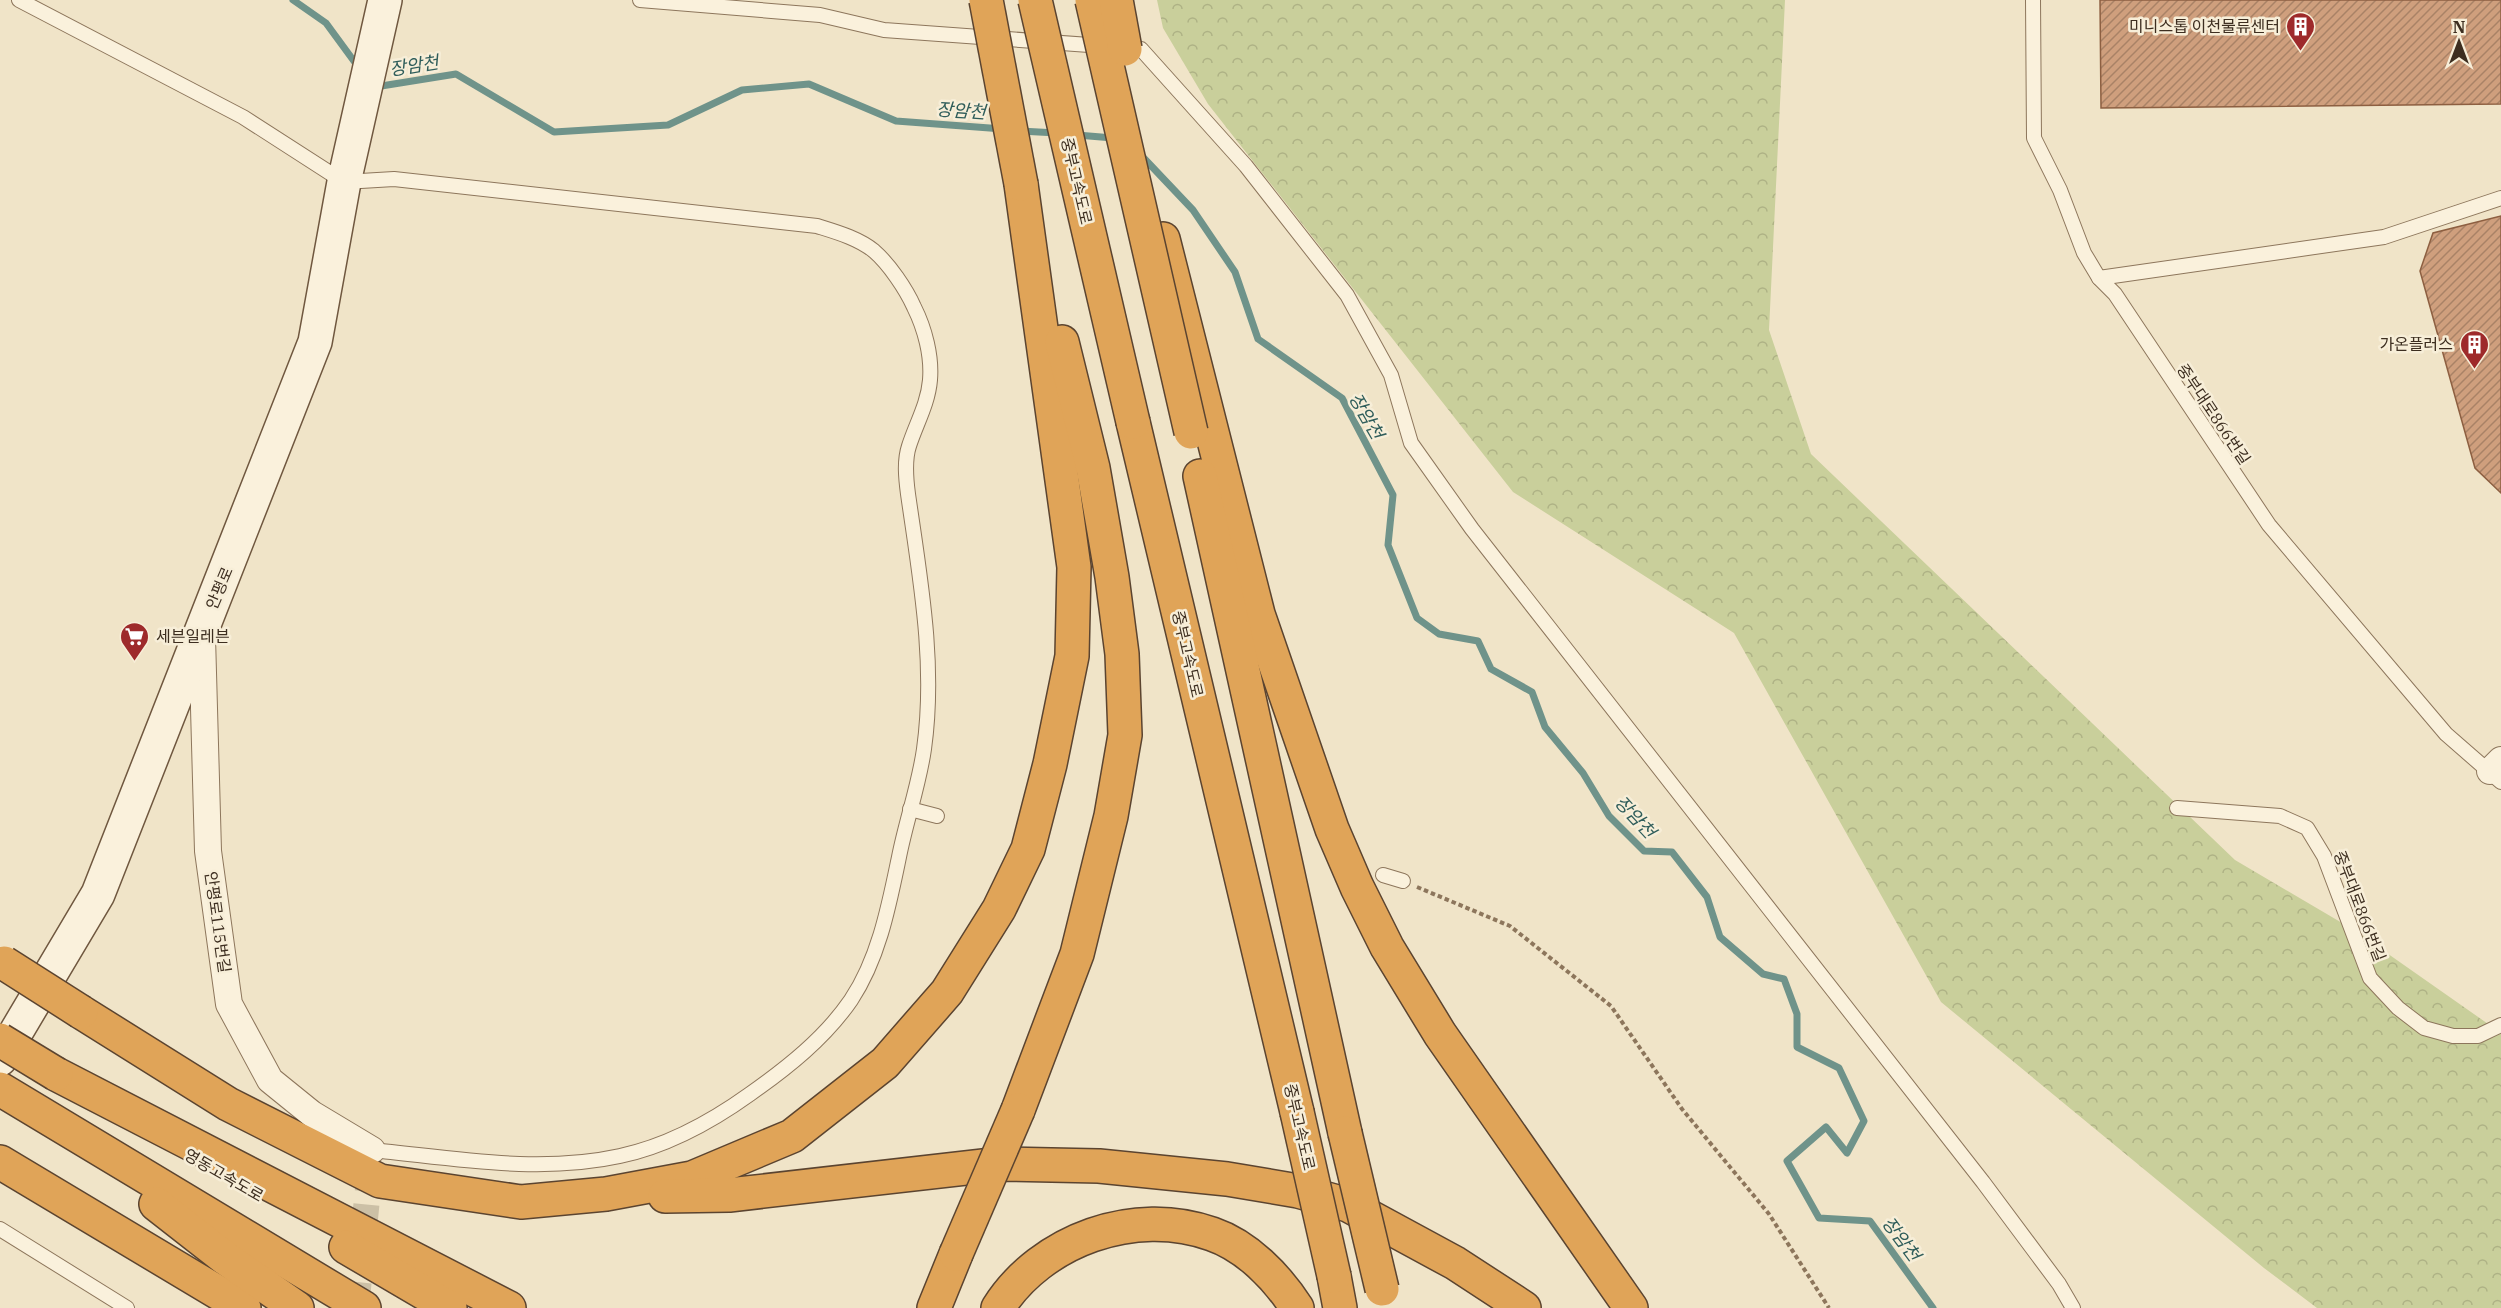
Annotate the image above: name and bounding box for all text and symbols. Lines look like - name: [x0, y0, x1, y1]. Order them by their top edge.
- building icon: 미니스톱 이천물류센터: [2285, 10, 2317, 52]
- north arrow: [2429, 12, 2489, 72]
- place label: 미니스톱 이천물류센터: [2129, 16, 2280, 36]
- text: N: [2453, 17, 2465, 37]
- water label: 장암천: [388, 50, 443, 81]
- water label: 장암천: [935, 97, 989, 124]
- street label: 중부고속도로: [1057, 136, 1097, 227]
- building icon: 가온플러스: [2458, 328, 2490, 370]
- place label: 가온플러스: [2379, 334, 2453, 354]
- street label: 중부대로866번길: [2173, 360, 2255, 468]
- water label: 장암천: [1344, 388, 1390, 445]
- street label: 안평로: [201, 564, 237, 612]
- street label: 중부고속도로: [1168, 609, 1208, 700]
- supermarket icon: 세븐일레븐: [119, 620, 151, 662]
- place label: 세븐일레븐: [156, 626, 230, 646]
- water label: 장암천: [1610, 791, 1662, 844]
- street label: 중부대로866번길: [2330, 848, 2390, 964]
- street label: 안평로115번길: [201, 870, 235, 974]
- street label: 중부고속도로: [1280, 1082, 1320, 1173]
- street label: 영동고속도로: [181, 1144, 267, 1206]
- water label: 장암천: [1877, 1212, 1927, 1267]

